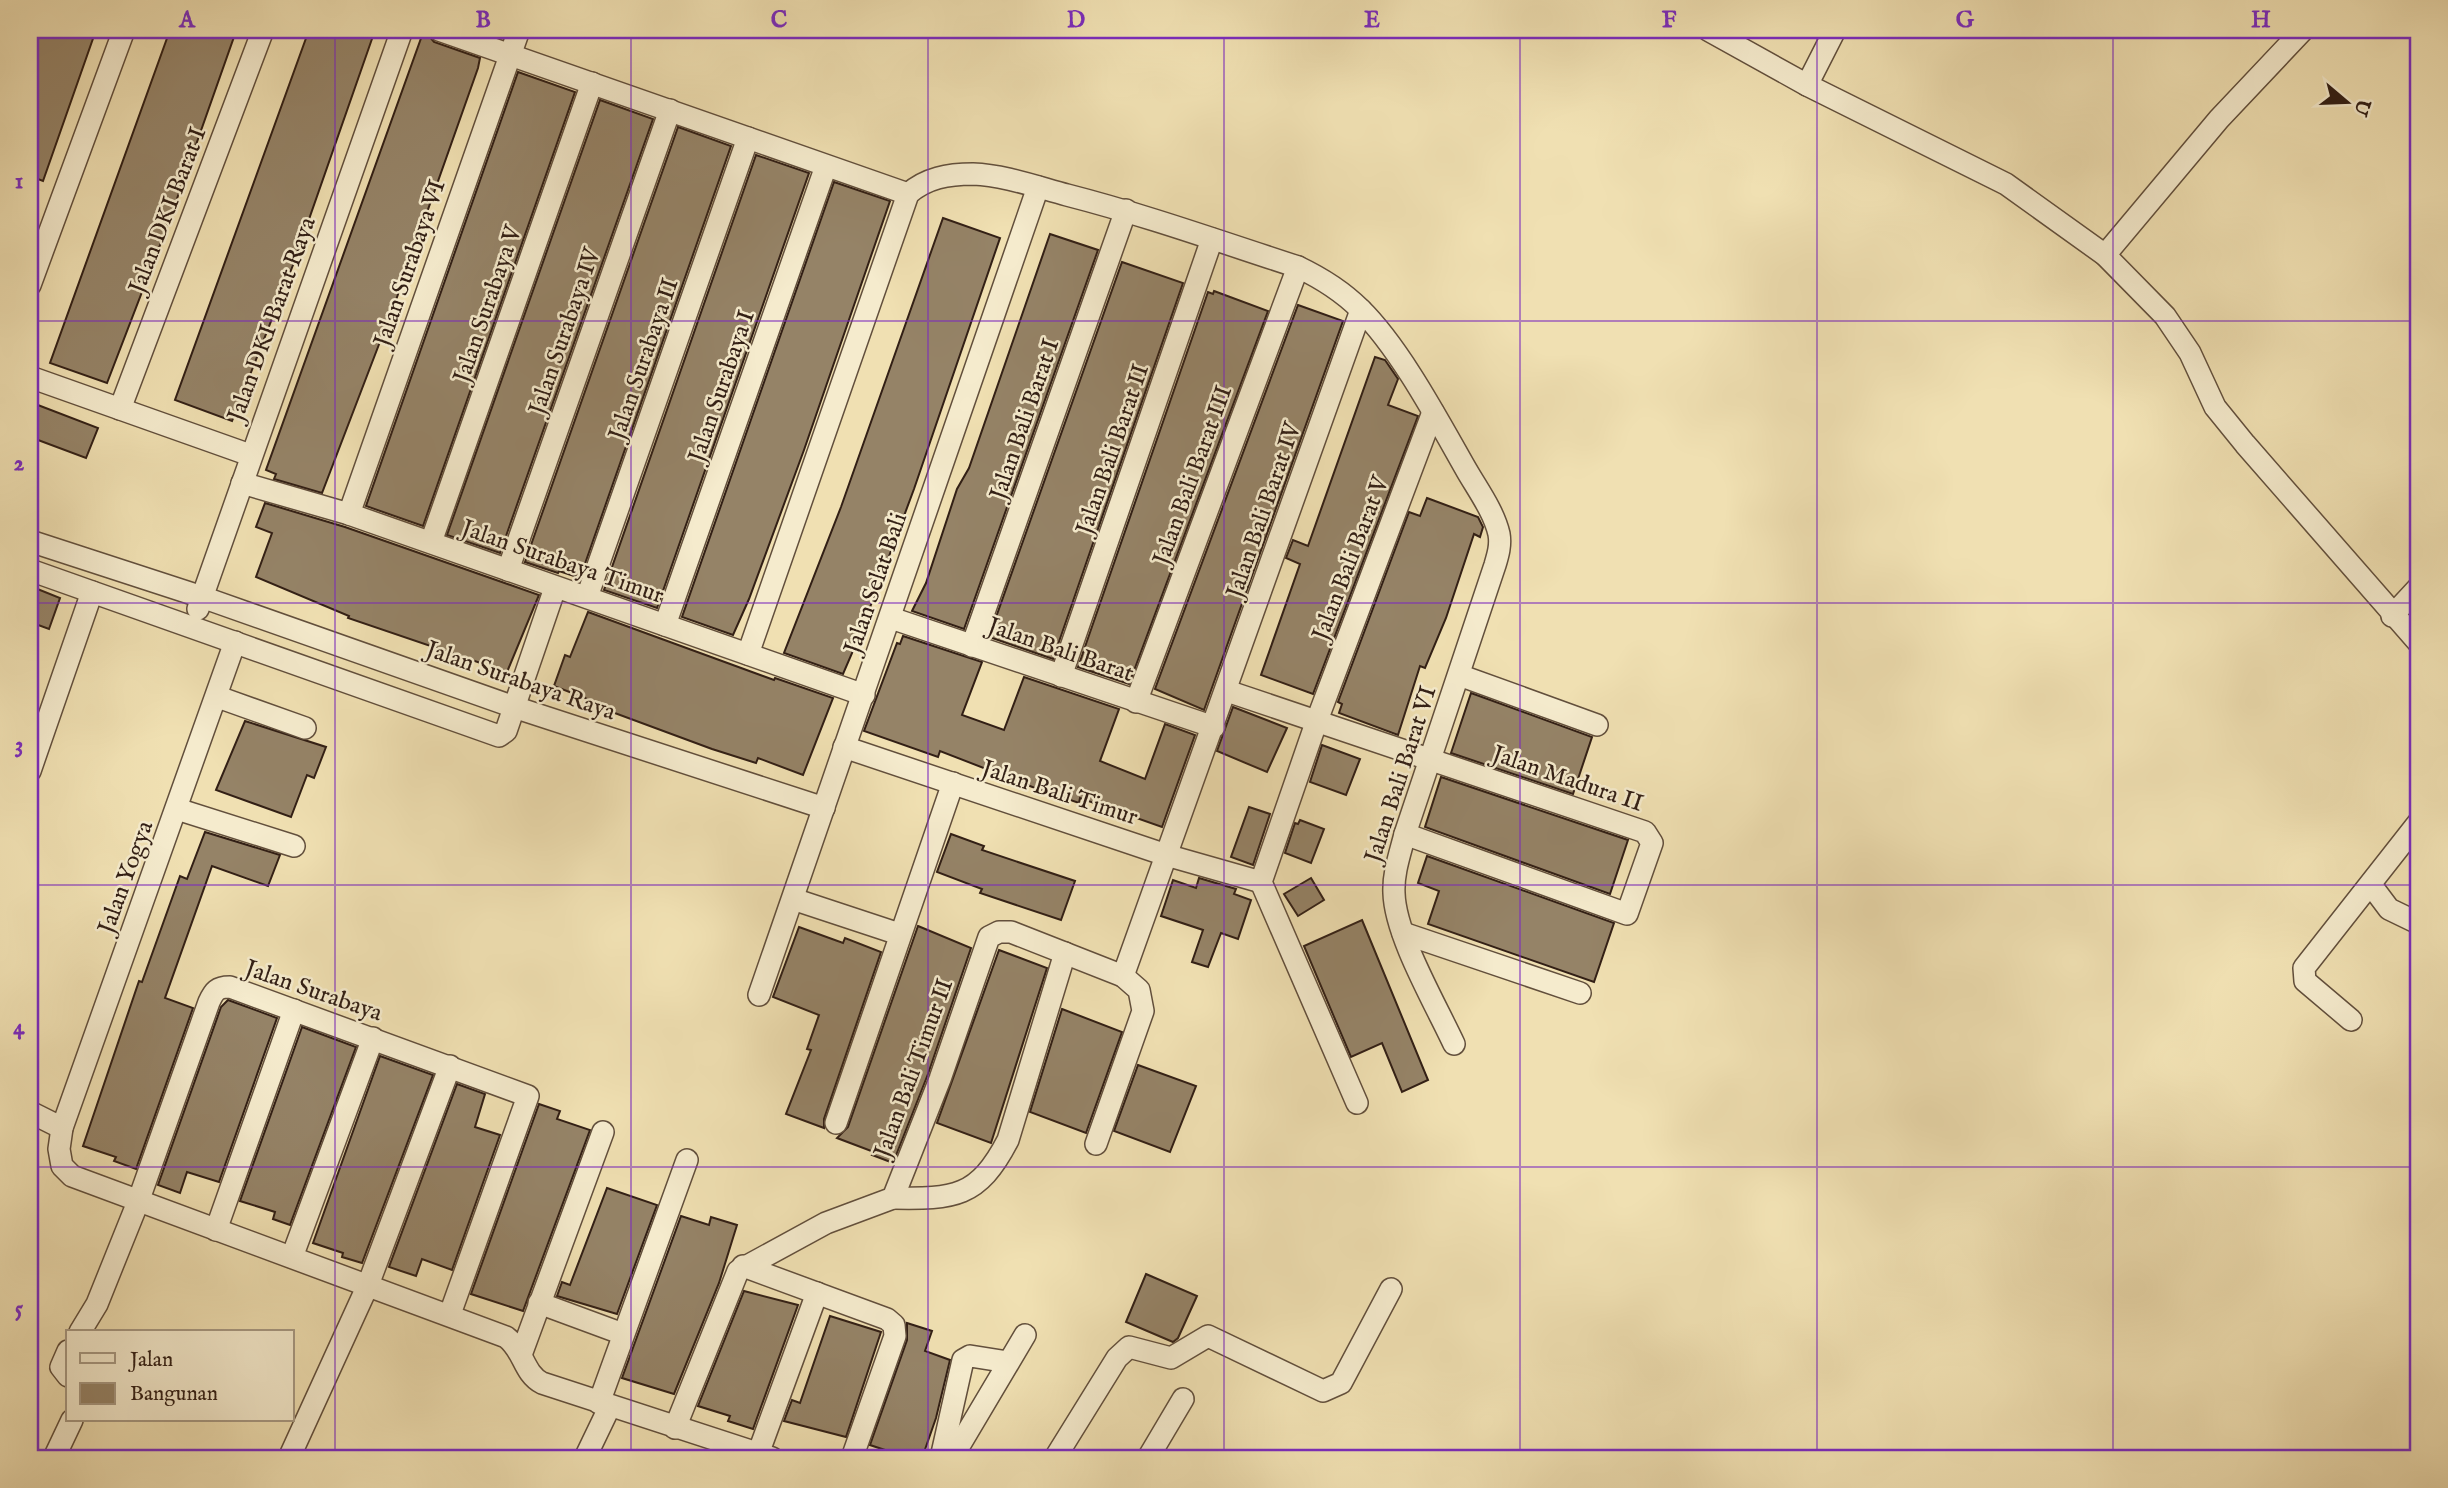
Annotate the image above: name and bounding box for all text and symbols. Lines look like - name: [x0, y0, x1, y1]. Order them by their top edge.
- text: A: [178, 6, 196, 35]
- text: B: [475, 6, 491, 35]
- text: C: [771, 6, 788, 35]
- text: D: [1067, 6, 1085, 35]
- text: E: [1364, 6, 1380, 35]
- text: F: [1662, 6, 1677, 35]
- text: G: [1956, 6, 1975, 35]
- text: H: [2251, 6, 2271, 35]
- north arrow: [2312, 66, 2382, 136]
- text: U: [2347, 94, 2375, 119]
- street label: Jalan DKI Barat I: [121, 123, 214, 301]
- text: 1: [15, 167, 23, 196]
- street label: Jalan Surabaya VI: [366, 176, 454, 354]
- street label: Jalan DKI Barat Raya: [220, 212, 324, 429]
- street label: Jalan Surabaya V: [446, 221, 530, 390]
- street label: Jalan Surabaya IV: [521, 243, 609, 422]
- street label: Jalan Surabaya II: [601, 274, 687, 447]
- street label: Jalan Surabaya I: [681, 306, 763, 470]
- street label: Jalan Bali Barat I: [982, 335, 1067, 507]
- street label: Jalan Bali Barat II: [1069, 360, 1157, 542]
- street label: Jalan Bali Barat III: [1146, 381, 1240, 572]
- street label: Jalan Bali Barat IV: [1219, 417, 1309, 605]
- text: 2: [14, 449, 25, 478]
- street label: Jalan Bali Barat V: [1305, 471, 1397, 648]
- street label: Jalan Selat Bali: [837, 509, 915, 661]
- street label: Jalan Surabaya Timur: [454, 512, 668, 612]
- street label: Jalan Bali Barat: [980, 610, 1138, 690]
- street label: Jalan Surabaya Raya: [419, 633, 620, 729]
- street label: Jalan Bali Barat VI: [1357, 682, 1445, 870]
- text: 3: [15, 731, 23, 760]
- street label: Jalan Madura II: [1485, 738, 1647, 820]
- street label: Jalan Bali Timur: [975, 753, 1142, 833]
- street label: Jalan Yogya: [91, 816, 161, 941]
- street label: Jalan Surabaya: [238, 952, 387, 1030]
- street label: Jalan Bali Timur II: [867, 975, 961, 1165]
- text: 4: [13, 1013, 25, 1042]
- text: 5: [15, 1295, 24, 1324]
- legend: [66, 1330, 294, 1422]
- text: Jalan: [128, 1347, 173, 1374]
- text: Bangunan: [130, 1381, 218, 1408]

